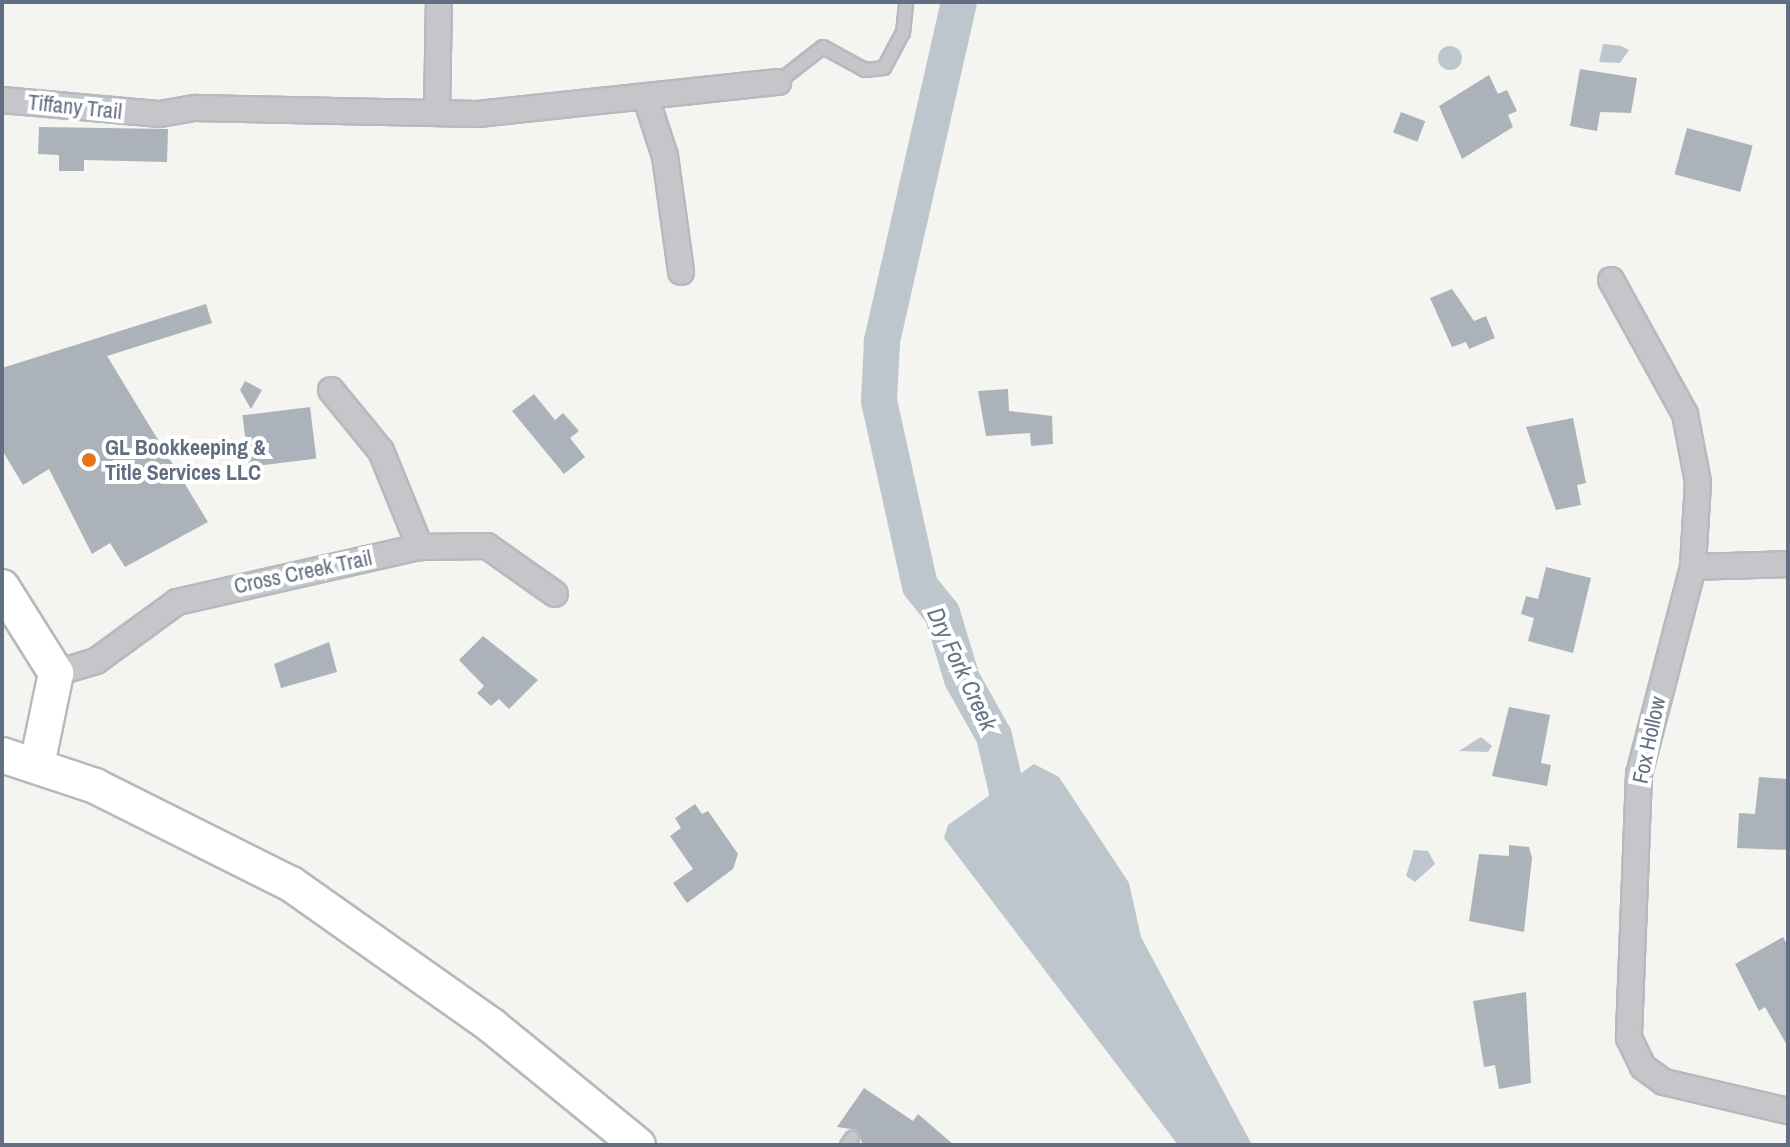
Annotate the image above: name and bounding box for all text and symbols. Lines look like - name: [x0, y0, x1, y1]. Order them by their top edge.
- street label: Tiffany Trail: [26, 89, 124, 125]
- place label: GL Bookkeeping & Title Services LLC: [105, 434, 266, 486]
- marker: GL Bookkeeping & Title Services LLC: [80, 451, 98, 469]
- street label: Cross Creek Trail: [231, 544, 375, 600]
- water label: Dry Fork Creek: [921, 603, 1003, 735]
- street label: Fox Hollow: [1627, 694, 1671, 786]

